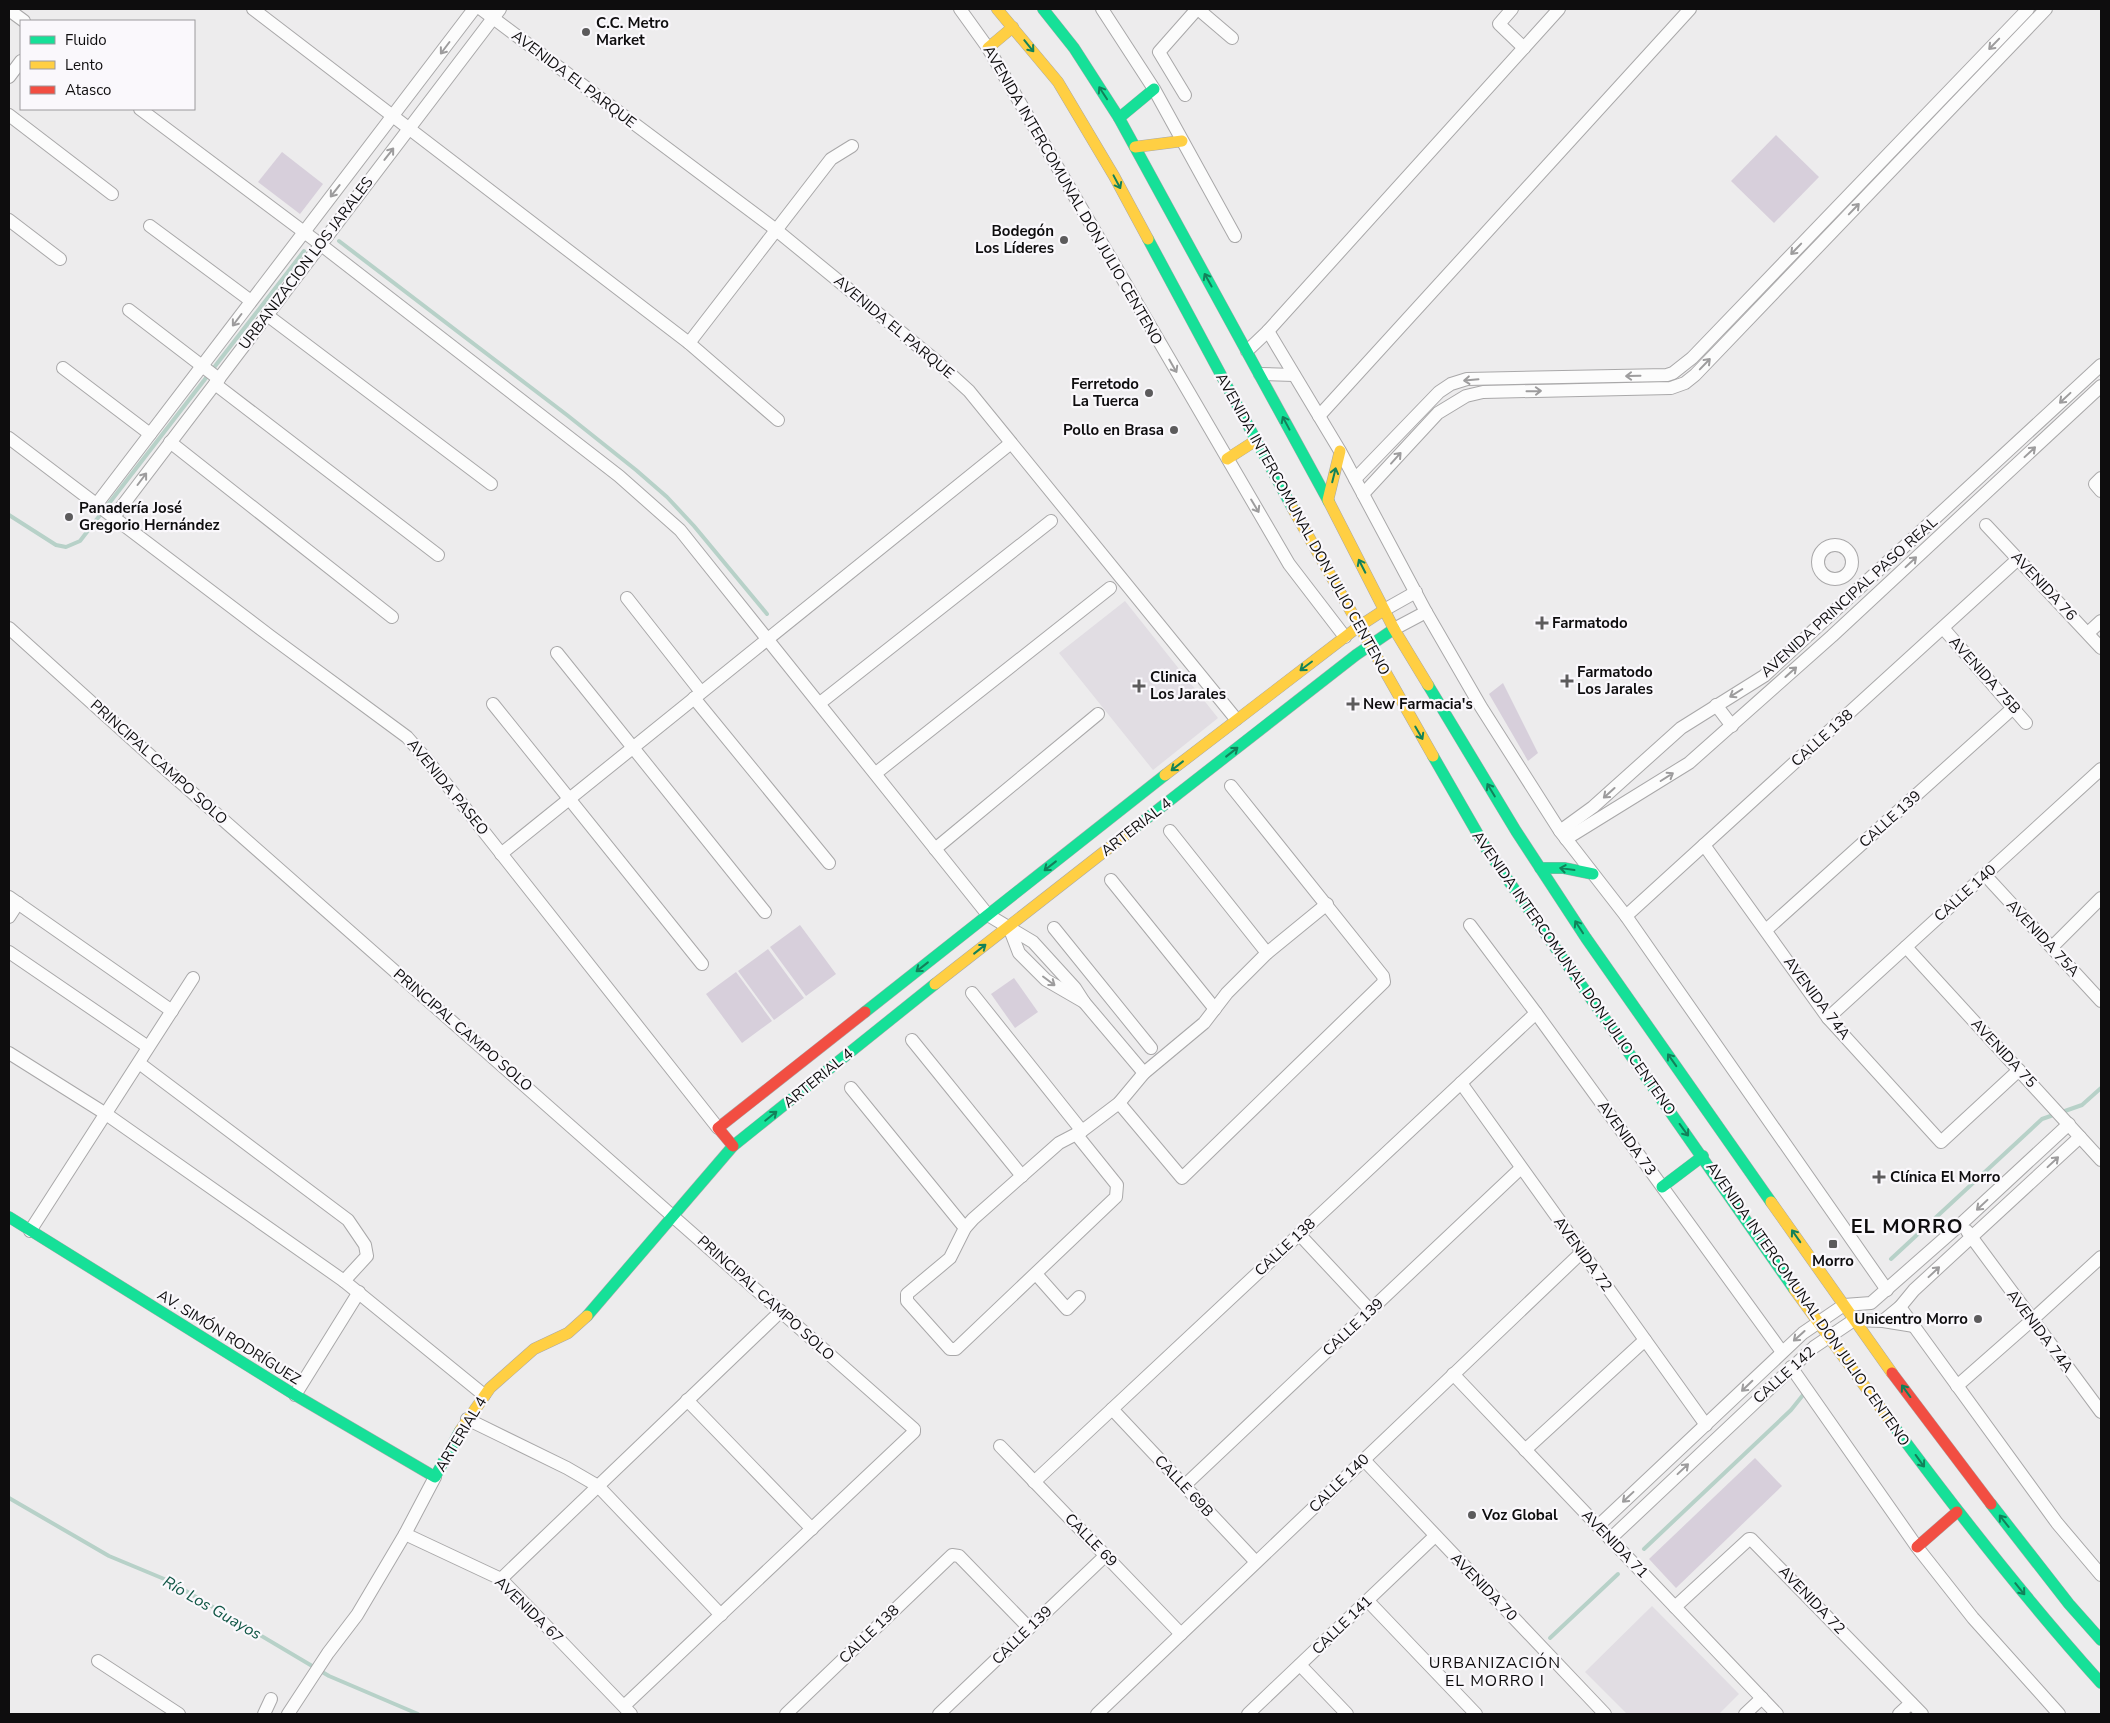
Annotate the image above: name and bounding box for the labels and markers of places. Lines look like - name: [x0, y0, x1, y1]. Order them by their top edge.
- place label: C.C. Metro Market: [596, 13, 669, 50]
- marker: C.C. Metro Market: [580, 26, 592, 38]
- place label: Bodegón Los Líderes: [975, 221, 1054, 258]
- marker: Bodegón Los Líderes: [1058, 234, 1070, 246]
- place label: Ferretodo La Tuerca: [1071, 374, 1139, 411]
- marker: Ferretodo La Tuerca: [1143, 387, 1155, 399]
- place label: Pollo en Brasa: [1063, 420, 1164, 440]
- marker: Pollo en Brasa: [1168, 424, 1180, 436]
- place label: Panadería José Gregorio Hernández: [79, 498, 220, 535]
- marker: Panadería José Gregorio Hernández: [63, 511, 75, 523]
- place label: Farmatodo: [1552, 613, 1628, 633]
- marker: Farmatodo: [1536, 617, 1548, 629]
- place label: Farmatodo Los Jarales: [1577, 662, 1653, 699]
- place label: Clinica Los Jarales: [1150, 667, 1226, 704]
- marker: Farmatodo Los Jarales: [1561, 675, 1573, 687]
- marker: Clinica Los Jarales: [1132, 679, 1146, 693]
- place label: New Farmacia's: [1363, 694, 1473, 714]
- marker: New Farmacia's: [1347, 698, 1359, 710]
- place label: Clínica El Morro: [1890, 1167, 2001, 1187]
- marker: Clínica El Morro: [1872, 1170, 1886, 1184]
- marker: Morro: [1827, 1238, 1839, 1250]
- place label: Morro: [1812, 1251, 1854, 1271]
- place label: Unicentro Morro: [1854, 1309, 1968, 1329]
- marker: Unicentro Morro: [1972, 1313, 1984, 1325]
- place label: Voz Global: [1481, 1505, 1558, 1525]
- marker: Voz Global: [1466, 1509, 1478, 1521]

